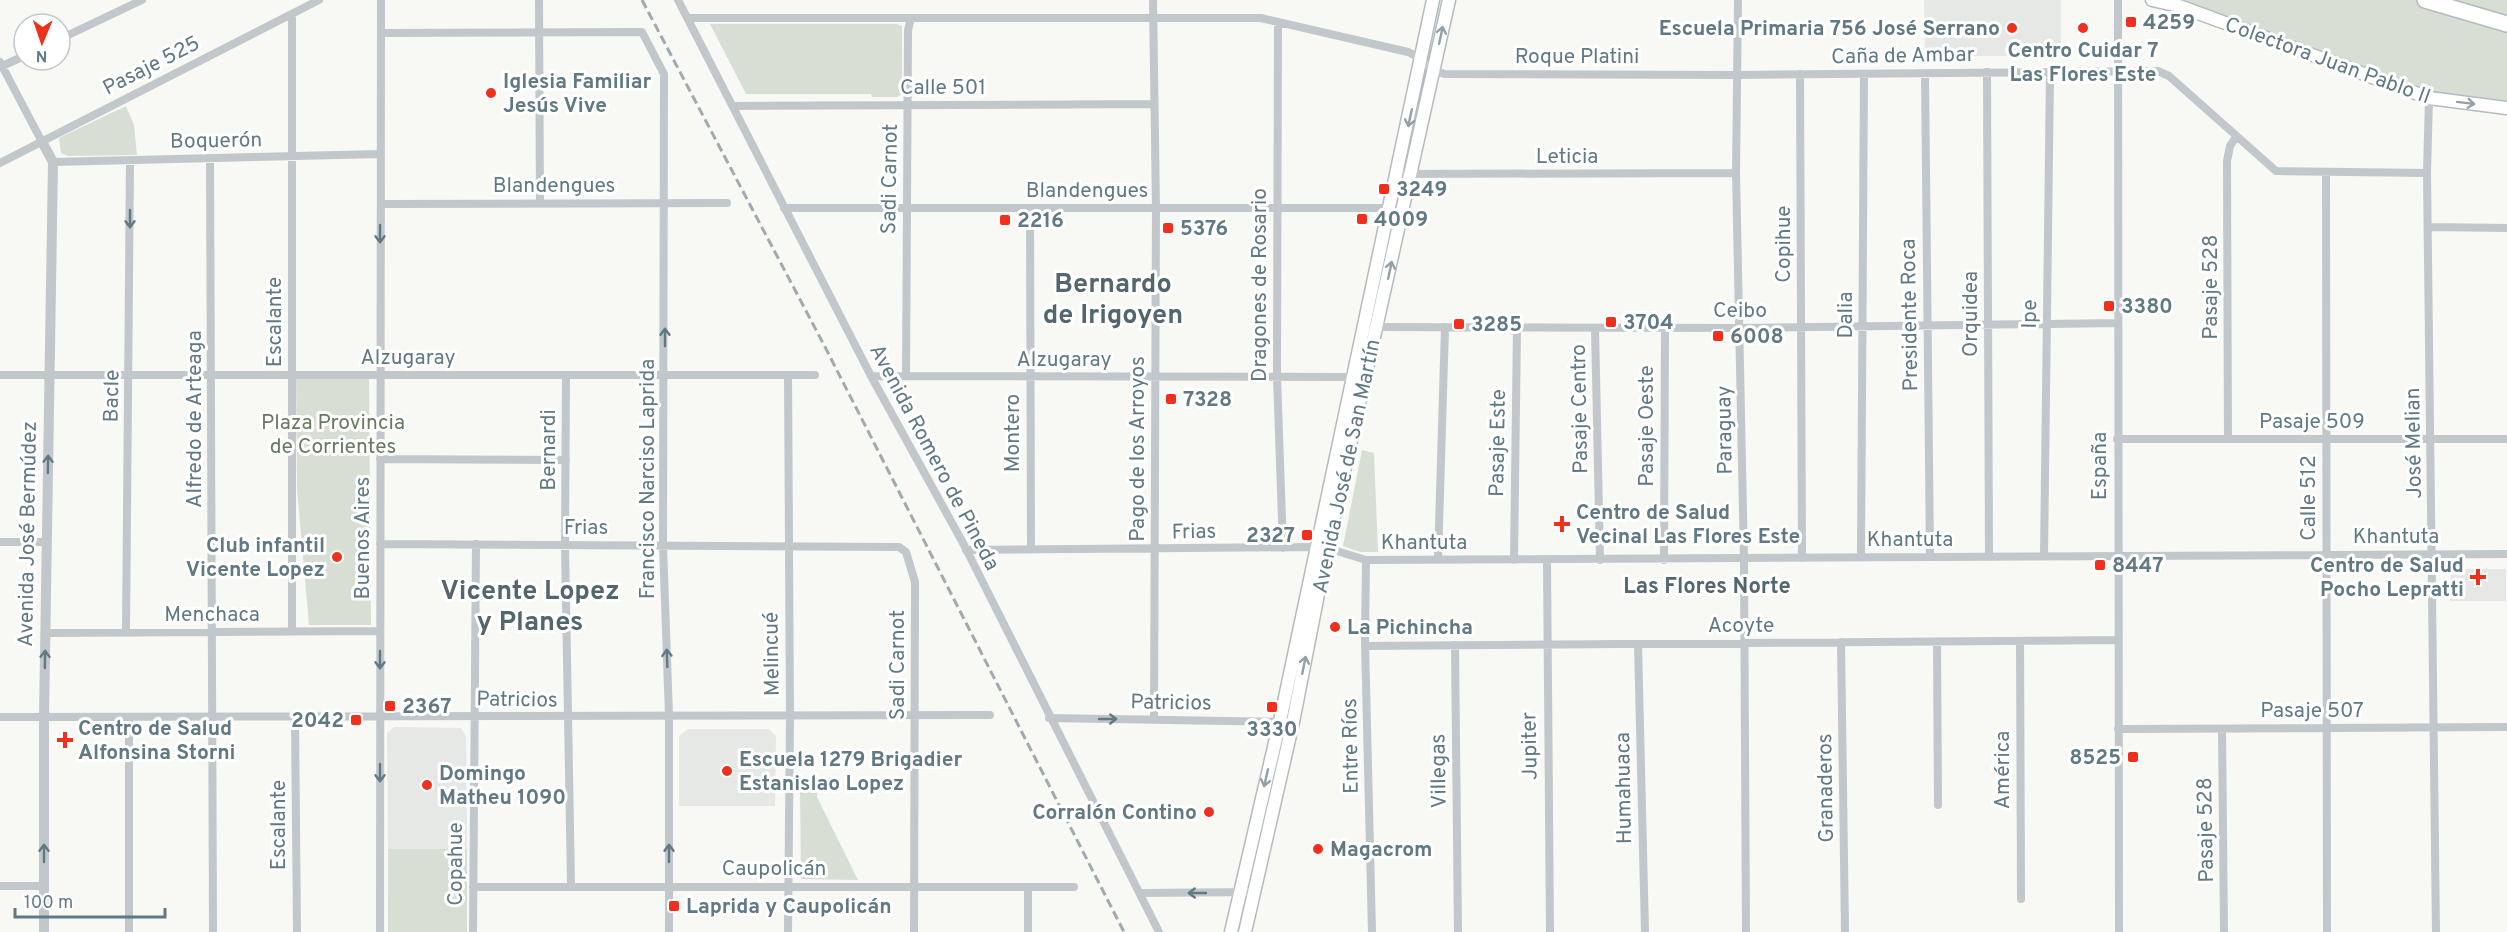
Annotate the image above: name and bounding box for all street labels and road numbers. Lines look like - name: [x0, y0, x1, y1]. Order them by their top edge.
- street label: Colectora Juan Pablo II: [2221, 12, 2434, 111]
- street label: Pasaje 525: [99, 30, 205, 102]
- street label: Caña de Ambar: [1831, 42, 1975, 71]
- street label: Roque Platini: [1515, 44, 1639, 71]
- street label: Calle 501: [900, 75, 986, 102]
- street label: Sadi Carnot: [876, 124, 905, 235]
- street label: Boquerón: [170, 127, 262, 156]
- street label: Leticia: [1536, 144, 1598, 171]
- street label: Blandengues: [493, 173, 615, 200]
- street label: Blandengues: [1026, 178, 1148, 205]
- street label: Dragones de Rosario: [1247, 188, 1274, 382]
- street label: Copihue: [1771, 205, 1798, 283]
- street label: Pasaje 528: [2198, 234, 2225, 340]
- street label: Presidente Roca: [1896, 238, 1925, 392]
- street label: Orquidea: [1958, 271, 1985, 357]
- street label: Escalante: [262, 277, 289, 367]
- street label: Dalia: [1833, 292, 1860, 338]
- street label: Ceibo: [1713, 298, 1767, 325]
- street label: Ipe: [2017, 299, 2044, 329]
- street label: Alfredo de Arteaga: [182, 330, 209, 508]
- street label: Avenida José de San Martín: [1307, 337, 1388, 596]
- street label: Avenida Romero de Pineda: [862, 340, 1005, 576]
- street label: Pasaje Centro: [1566, 344, 1595, 474]
- street label: Alzugaray: [360, 345, 456, 372]
- street label: Alzugaray: [1016, 347, 1112, 374]
- street label: Pago de los Arroyos: [1125, 356, 1152, 542]
- street label: Francisco Narciso Laprida: [635, 359, 662, 599]
- street label: Pasaje Oeste: [1634, 365, 1661, 487]
- street label: Bacle: [99, 369, 126, 423]
- street label: Paraguay: [1711, 385, 1740, 475]
- street label: José Melian: [2400, 387, 2429, 499]
- street label: Pasaje Este: [1484, 389, 1513, 497]
- street label: Montero: [1000, 394, 1027, 472]
- street label: Bernardi: [536, 409, 563, 491]
- street label: Pasaje 509: [2259, 409, 2365, 436]
- street label: Avenida José Bermúdez: [13, 421, 44, 647]
- street label: España: [2087, 432, 2114, 500]
- street label: Calle 512: [2296, 455, 2323, 541]
- street label: Buenos Aires: [350, 477, 377, 599]
- street label: Frias: [564, 515, 608, 542]
- street label: Frias: [1172, 519, 1217, 546]
- street label: Khantuta: [2353, 524, 2439, 551]
- street label: Khantuta: [1867, 527, 1953, 554]
- street label: Khantuta: [1381, 530, 1467, 557]
- street label: Menchaca: [164, 602, 260, 629]
- street label: Sadi Carnot: [885, 610, 912, 720]
- street label: Melincué: [758, 611, 787, 696]
- street label: Acoyte: [1708, 613, 1774, 640]
- street label: Patricios: [476, 686, 558, 715]
- street label: Patricios: [1130, 689, 1212, 718]
- street label: Entre Ríos: [1337, 698, 1366, 794]
- street label: Pasaje 507: [2260, 698, 2364, 725]
- street label: Jupiter: [1516, 712, 1545, 780]
- street label: América: [1990, 731, 2017, 809]
- street label: Humahuaca: [1610, 732, 1639, 844]
- street label: Villegas: [1425, 733, 1454, 808]
- street label: Granaderos: [1812, 733, 1841, 843]
- street label: Pasaje 528: [2192, 777, 2221, 883]
- street label: Escalante: [266, 780, 293, 870]
- street label: Copahue: [443, 822, 470, 906]
- street label: Caupolicán: [722, 856, 826, 883]

